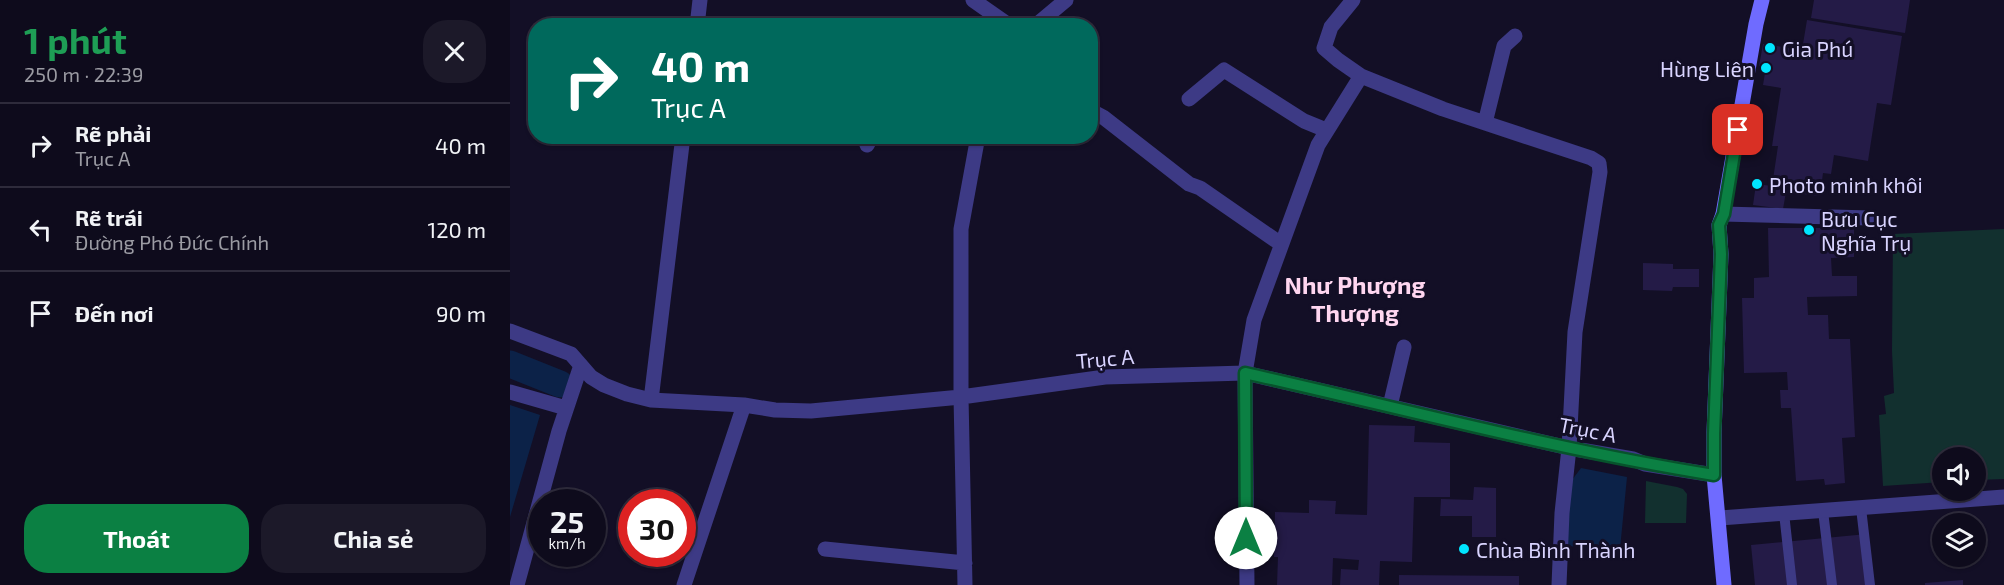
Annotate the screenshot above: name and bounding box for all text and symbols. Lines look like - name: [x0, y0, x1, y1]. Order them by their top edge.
- text: 1 phút: [24, 18, 127, 61]
- button: close: [423, 20, 486, 83]
- place label: Gia Phú: [1782, 36, 1853, 61]
- text: 40 m: [651, 40, 750, 90]
- marker: Gia Phú: [1763, 41, 1777, 55]
- icon: right: [552, 42, 630, 120]
- place label: Hùng Liên: [1660, 56, 1754, 81]
- marker: Hùng Liên: [1759, 61, 1773, 75]
- text: 250 m · 22:39: [24, 62, 143, 86]
- text: Trục A: [651, 91, 726, 123]
- pin: [1712, 104, 1763, 155]
- icon: arrive: [1721, 113, 1754, 146]
- text: Rẽ phải: [75, 120, 151, 146]
- icon: right: [24, 129, 57, 162]
- text: 40 m: [435, 132, 486, 158]
- text: Trục A: [75, 146, 130, 170]
- place label: Photo minh khôi: [1769, 172, 1923, 197]
- marker: Photo minh khôi: [1750, 177, 1764, 191]
- text: Rẽ trái: [75, 204, 143, 230]
- place label: Bưu Cục Nghĩa Trụ: [1821, 206, 1911, 255]
- icon: left: [24, 213, 57, 246]
- text: 120 m: [427, 216, 486, 242]
- marker: Bưu Cục Nghĩa Trụ: [1802, 223, 1816, 237]
- text: Đường Phó Đức Chính: [75, 230, 269, 254]
- district label: Như Phượng Thượng: [1285, 270, 1425, 327]
- icon: arrive: [24, 297, 57, 330]
- text: Đến nơi: [75, 300, 153, 326]
- text: 90 m: [436, 300, 486, 326]
- street label: Trục A: [1075, 343, 1135, 373]
- street label: Trục A: [1557, 411, 1619, 447]
- map controls: [1932, 447, 1986, 567]
- button: sound: [1932, 447, 1986, 501]
- speed limit sign: 30: [618, 489, 696, 567]
- text: 25: [550, 503, 584, 539]
- button: Thoát: [24, 504, 249, 573]
- button: Chia sẻ: [261, 504, 486, 573]
- position arrow: [1214, 506, 1278, 570]
- button: layers: [1932, 513, 1986, 567]
- text: km/h: [548, 534, 586, 552]
- place label: Chùa Bình Thành: [1476, 537, 1636, 562]
- marker: Chùa Bình Thành: [1457, 542, 1471, 556]

